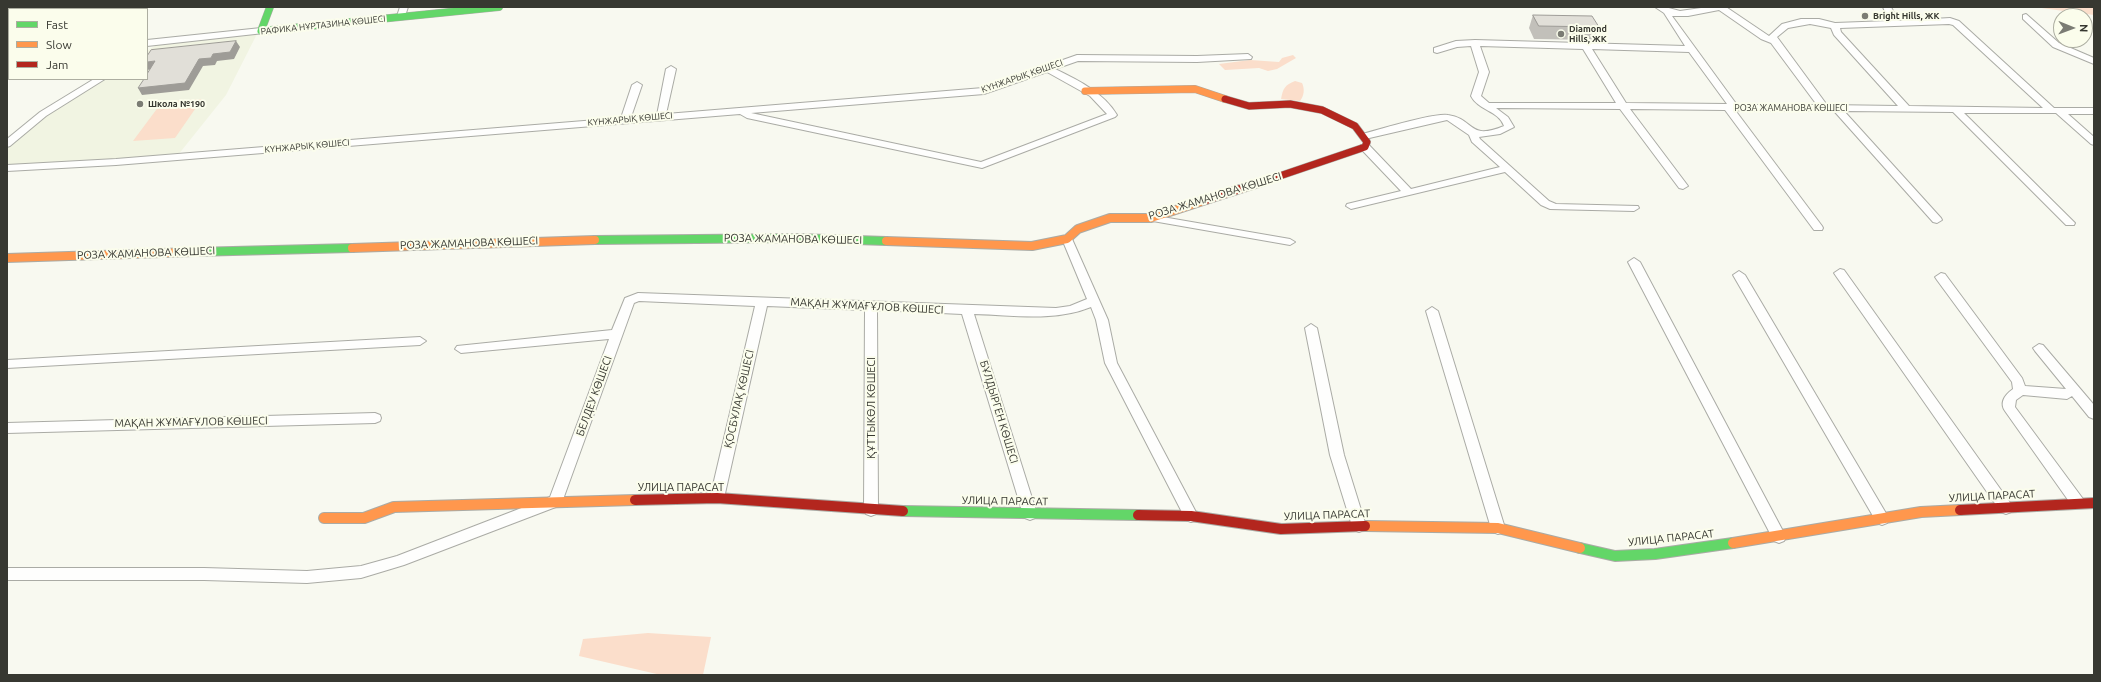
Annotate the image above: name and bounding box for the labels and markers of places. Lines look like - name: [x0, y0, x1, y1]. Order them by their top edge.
- marker: Bright Hills, ЖК: [1860, 11, 1870, 21]
- place label: Bright Hills, ЖК: [1873, 11, 1939, 21]
- place label: Diamond Hills, ЖК: [1569, 24, 1607, 45]
- marker: Diamond Hills, ЖК: [1556, 29, 1566, 39]
- marker: Школа №190: [135, 99, 145, 109]
- place label: Школа №190: [148, 99, 205, 109]

